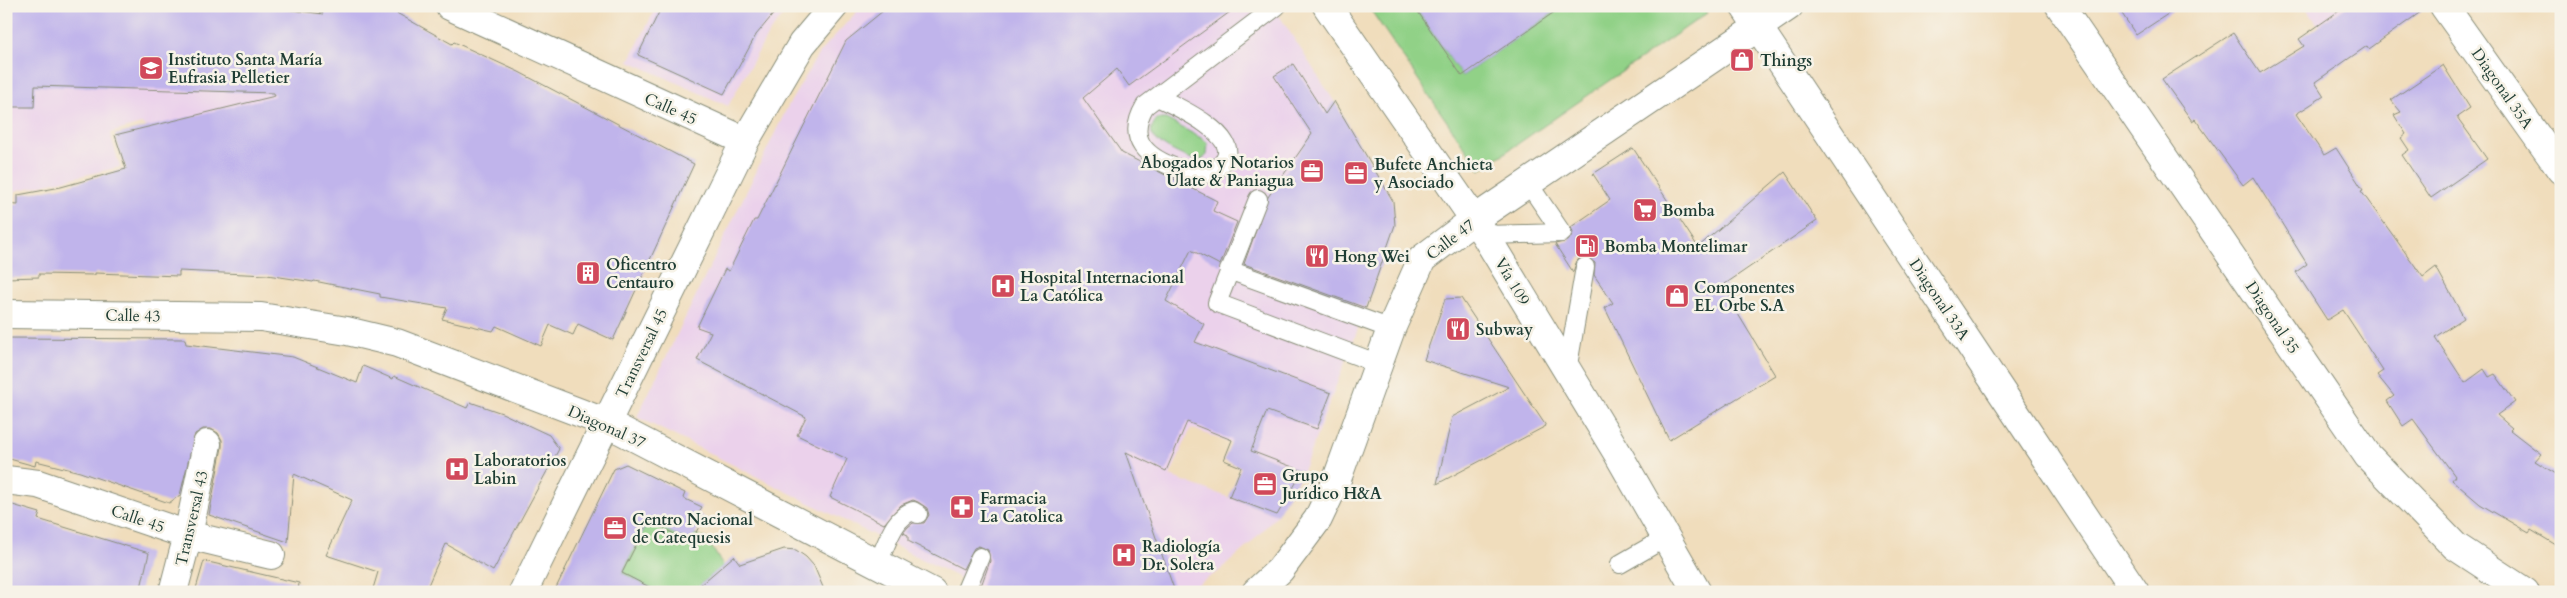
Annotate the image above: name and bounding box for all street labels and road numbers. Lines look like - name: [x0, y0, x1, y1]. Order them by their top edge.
- street label: Diagonal 35A: [2466, 44, 2539, 134]
- street label: Calle 45: [641, 88, 700, 130]
- street label: Calle 47: [1422, 214, 1479, 265]
- street label: Vía 109: [1489, 254, 1535, 309]
- street label: Diagonal 33A: [1904, 254, 1975, 345]
- street label: Diagonal 35: [2240, 277, 2304, 358]
- street label: Calle 43: [105, 305, 161, 327]
- street label: Transversal 45: [611, 305, 673, 402]
- street label: Diagonal 37: [564, 400, 649, 454]
- street label: Transversal 43: [170, 468, 214, 568]
- street label: Calle 45: [108, 500, 167, 538]

